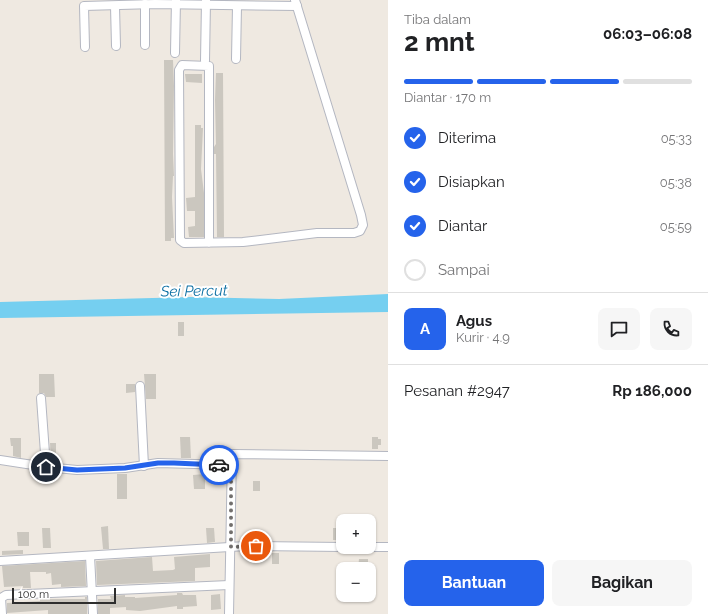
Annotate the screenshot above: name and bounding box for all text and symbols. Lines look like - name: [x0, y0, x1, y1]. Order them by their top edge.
- text: Tiba dalam: [404, 12, 471, 27]
- text: 06:03–06:08: [603, 25, 692, 43]
- text: 2 mnt: [404, 27, 475, 57]
- text: Diantar · 170 m: [404, 90, 491, 105]
- icon: check: [404, 127, 426, 149]
- text: Diterima: [438, 129, 496, 147]
- text: 05:33: [661, 131, 692, 146]
- icon: check: [404, 171, 426, 193]
- text: Disiapkan: [438, 173, 505, 191]
- text: 05:38: [660, 175, 692, 190]
- icon: check: [404, 215, 426, 237]
- text: Diantar: [438, 217, 487, 235]
- text: 05:59: [660, 219, 692, 234]
- text: Sampai: [438, 261, 490, 279]
- water label: Sei Percut: [159, 281, 228, 301]
- button: chat: [598, 308, 640, 350]
- button: phone: [650, 308, 692, 350]
- text: Agus: [456, 312, 492, 330]
- text: A: [420, 320, 430, 338]
- text: Kurir · 4.9: [456, 330, 510, 345]
- text: Pesanan #2947: [404, 382, 510, 400]
- text: Rp 186,000: [612, 382, 692, 400]
- courier: [199, 445, 239, 485]
- pin: [29, 450, 63, 484]
- icon: car: [208, 454, 230, 476]
- icon: home: [35, 456, 57, 478]
- map controls: [336, 514, 376, 602]
- button: +: [336, 514, 376, 554]
- pin: [239, 529, 273, 563]
- icon: bag: [245, 535, 267, 557]
- button: Bantuan: [404, 560, 544, 606]
- button: Bagikan: [552, 560, 692, 606]
- button: −: [336, 562, 376, 602]
- scale bar: [12, 586, 116, 605]
- text: 100 m: [18, 588, 49, 601]

